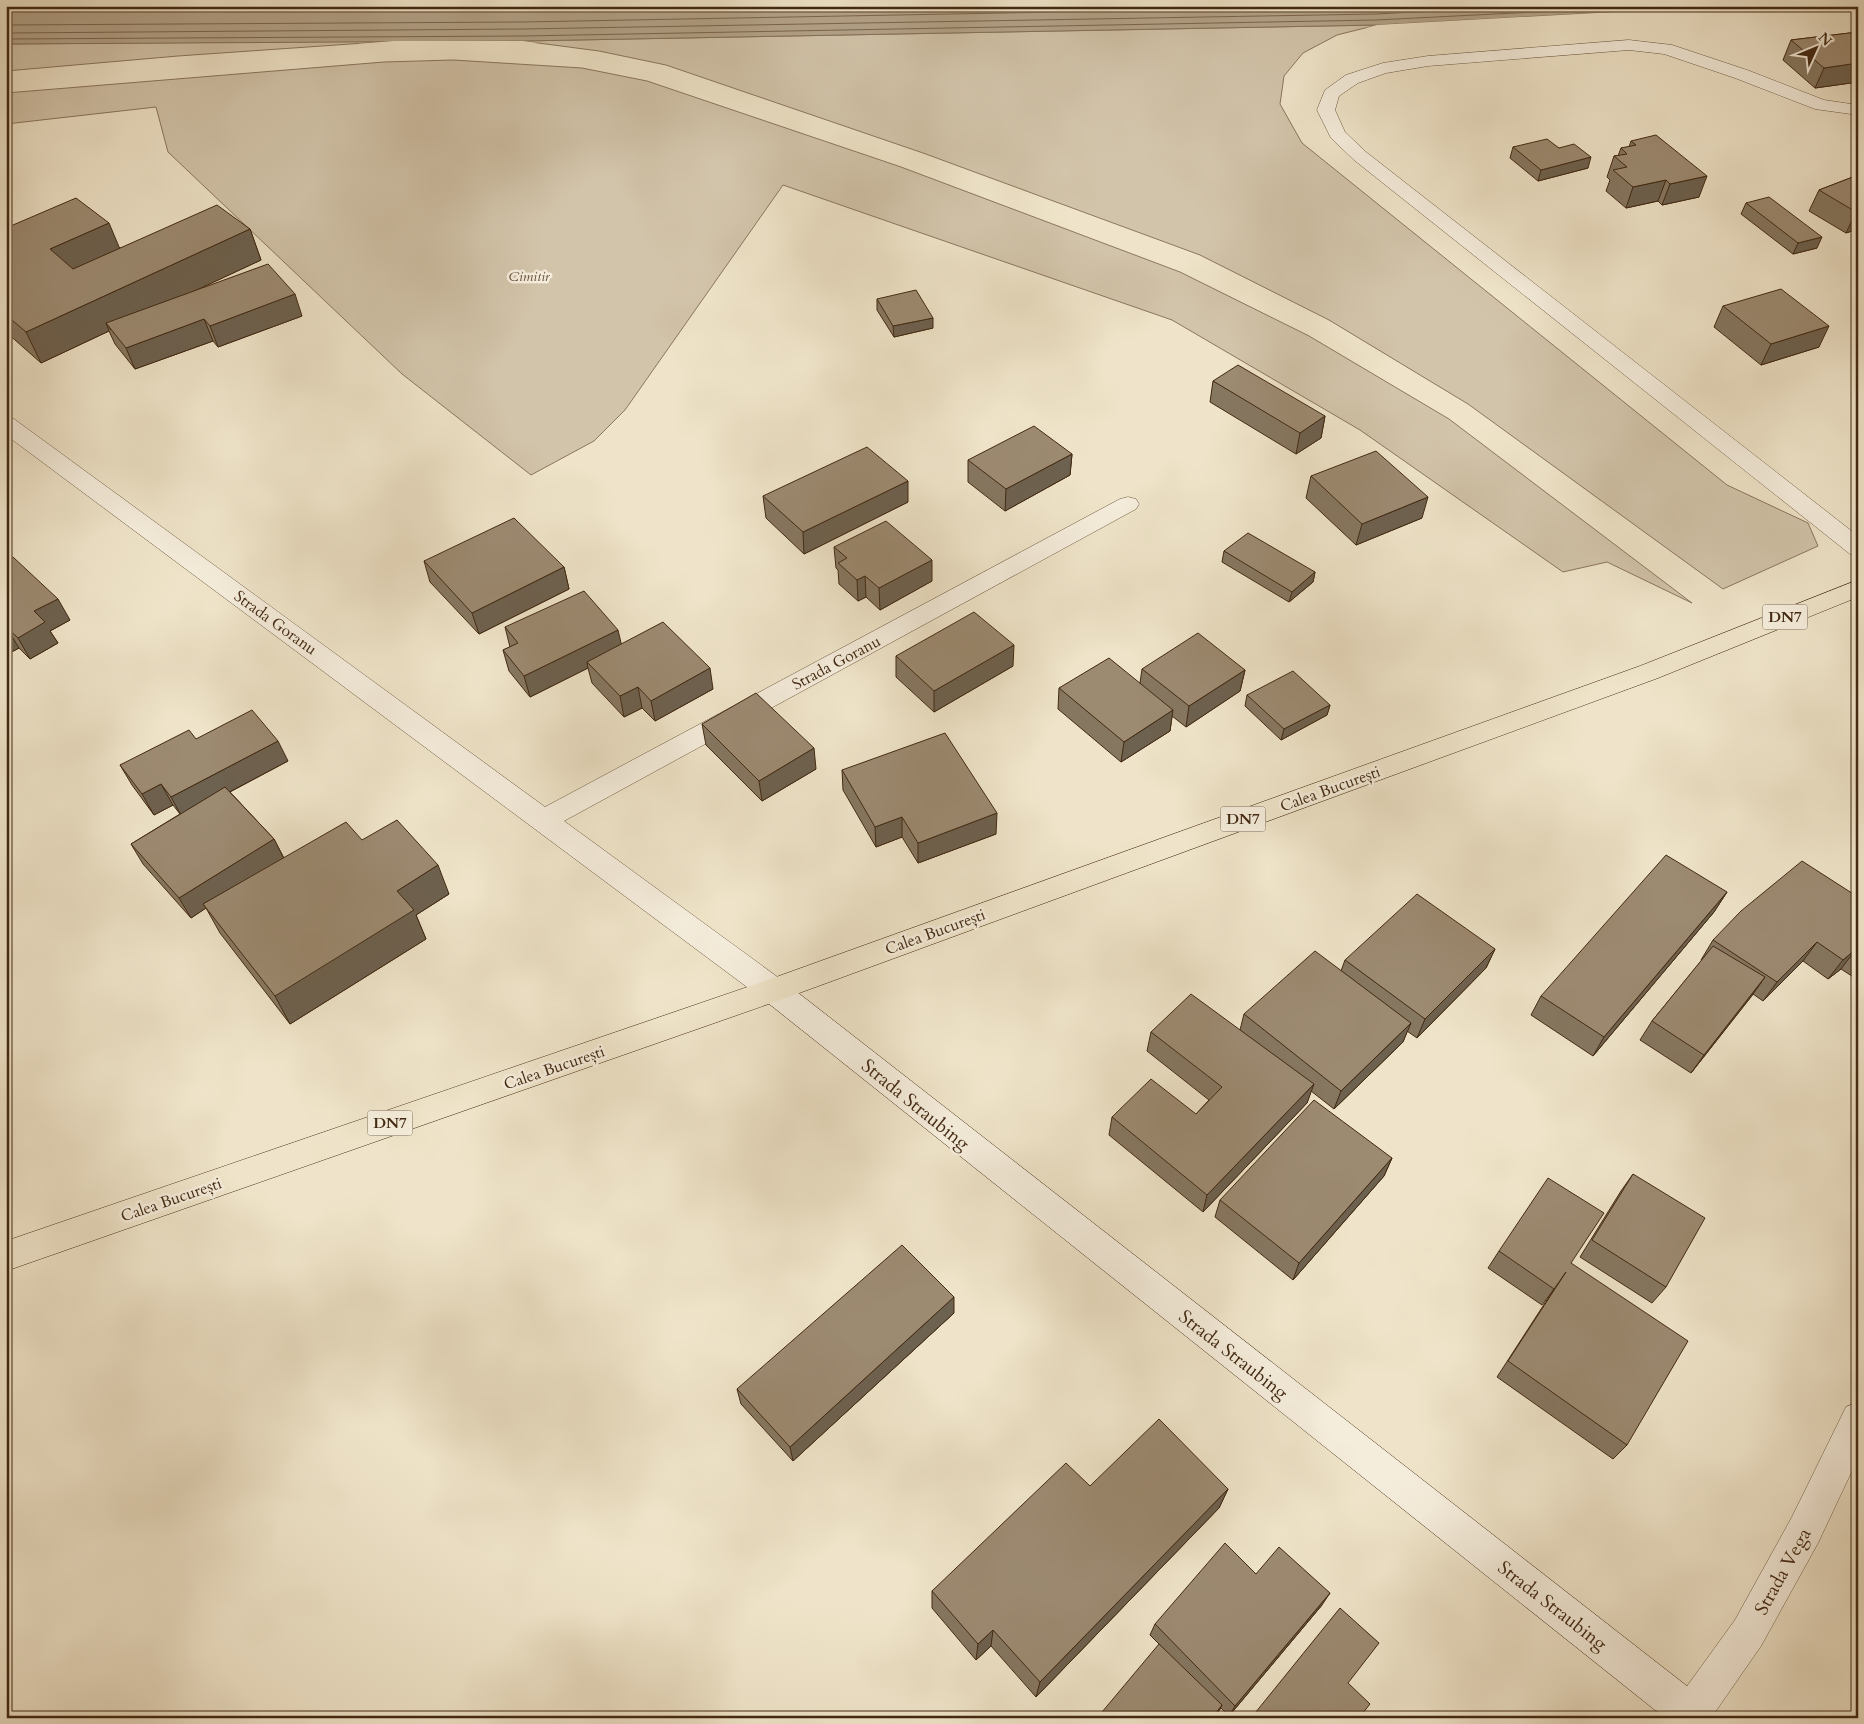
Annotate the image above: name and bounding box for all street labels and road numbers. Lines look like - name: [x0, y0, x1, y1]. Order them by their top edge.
- street label: Strada Goranu: [230, 585, 321, 660]
- road number: DN7: [1762, 604, 1808, 630]
- street label: Strada Goranu: [788, 630, 885, 695]
- street label: Calea București: [1277, 760, 1384, 817]
- road number: DN7: [1220, 806, 1266, 832]
- street label: Calea București: [882, 903, 989, 960]
- street label: Calea București: [501, 1040, 608, 1096]
- street label: Strada Straubing: [856, 1053, 975, 1157]
- road number: DN7: [368, 1110, 412, 1136]
- street label: Calea București: [118, 1172, 225, 1228]
- street label: Strada Straubing: [1173, 1304, 1294, 1406]
- street label: Strada Vega: [1748, 1523, 1817, 1620]
- street label: Strada Straubing: [1492, 1555, 1613, 1657]

